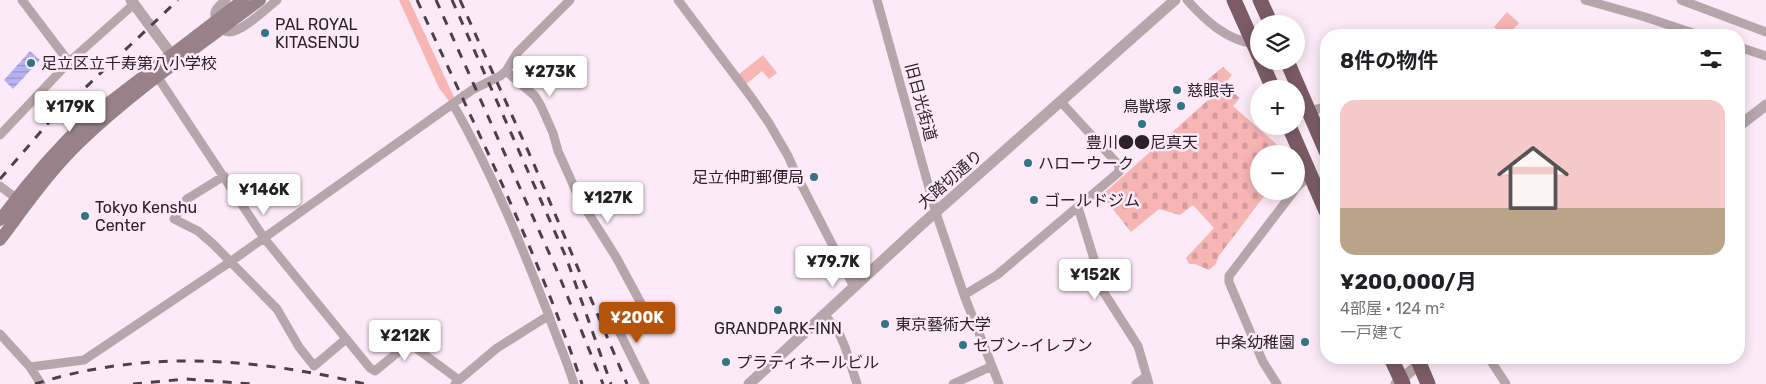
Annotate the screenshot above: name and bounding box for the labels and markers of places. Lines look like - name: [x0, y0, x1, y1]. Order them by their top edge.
- place label: PAL ROYAL KITASENJU: [275, 15, 360, 52]
- marker: PAL ROYAL KITASENJU: [259, 27, 271, 39]
- place label: 足立区立千寿第八小学校: [41, 54, 217, 73]
- pin: ¥273K: [515, 56, 585, 98]
- marker: 足立区立千寿第八小学校: [25, 57, 37, 69]
- place label: 慈眼寺: [1187, 81, 1235, 100]
- marker: 慈眼寺: [1171, 84, 1183, 96]
- pin: ¥179K: [35, 90, 105, 133]
- place label: 鳥獣塚: [1123, 97, 1171, 116]
- marker: 鳥獣塚: [1175, 100, 1187, 112]
- marker: 豊川●●尼真天: [1136, 118, 1148, 130]
- place label: 豊川●●尼真天: [1086, 133, 1198, 152]
- place label: ハローウーク: [1038, 154, 1134, 173]
- marker: ハローウーク: [1022, 157, 1034, 169]
- place label: 足立仲町郵便局: [692, 168, 804, 187]
- marker: 足立仲町郵便局: [808, 171, 820, 183]
- pin: ¥146K: [229, 174, 299, 216]
- pin: ¥127K: [573, 182, 643, 224]
- place label: ゴールドジム: [1044, 191, 1140, 210]
- marker: ゴールドジム: [1028, 194, 1040, 206]
- place label: Tokyo Kenshu Center: [95, 198, 197, 235]
- marker: Tokyo Kenshu Center: [79, 210, 91, 222]
- pin: ¥79.7K: [792, 246, 874, 288]
- pin: ¥152K: [1060, 258, 1130, 301]
- pin: ¥200K: [602, 302, 672, 344]
- marker: GRANDPARK-INN: [772, 304, 784, 316]
- place label: 東京藝術大学: [895, 315, 991, 334]
- marker: 東京藝術大学: [879, 318, 891, 330]
- place label: GRANDPARK-INN: [714, 319, 842, 338]
- pin: ¥212K: [370, 320, 440, 362]
- place label: 中条幼稚園: [1215, 333, 1295, 352]
- place label: セブン-イレブン: [973, 336, 1093, 355]
- marker: 中条幼稚園: [1299, 336, 1311, 348]
- marker: セブン-イレブン: [957, 339, 969, 351]
- place label: プラティネールビル: [736, 353, 879, 372]
- marker: プラティネールビル: [720, 356, 732, 368]

